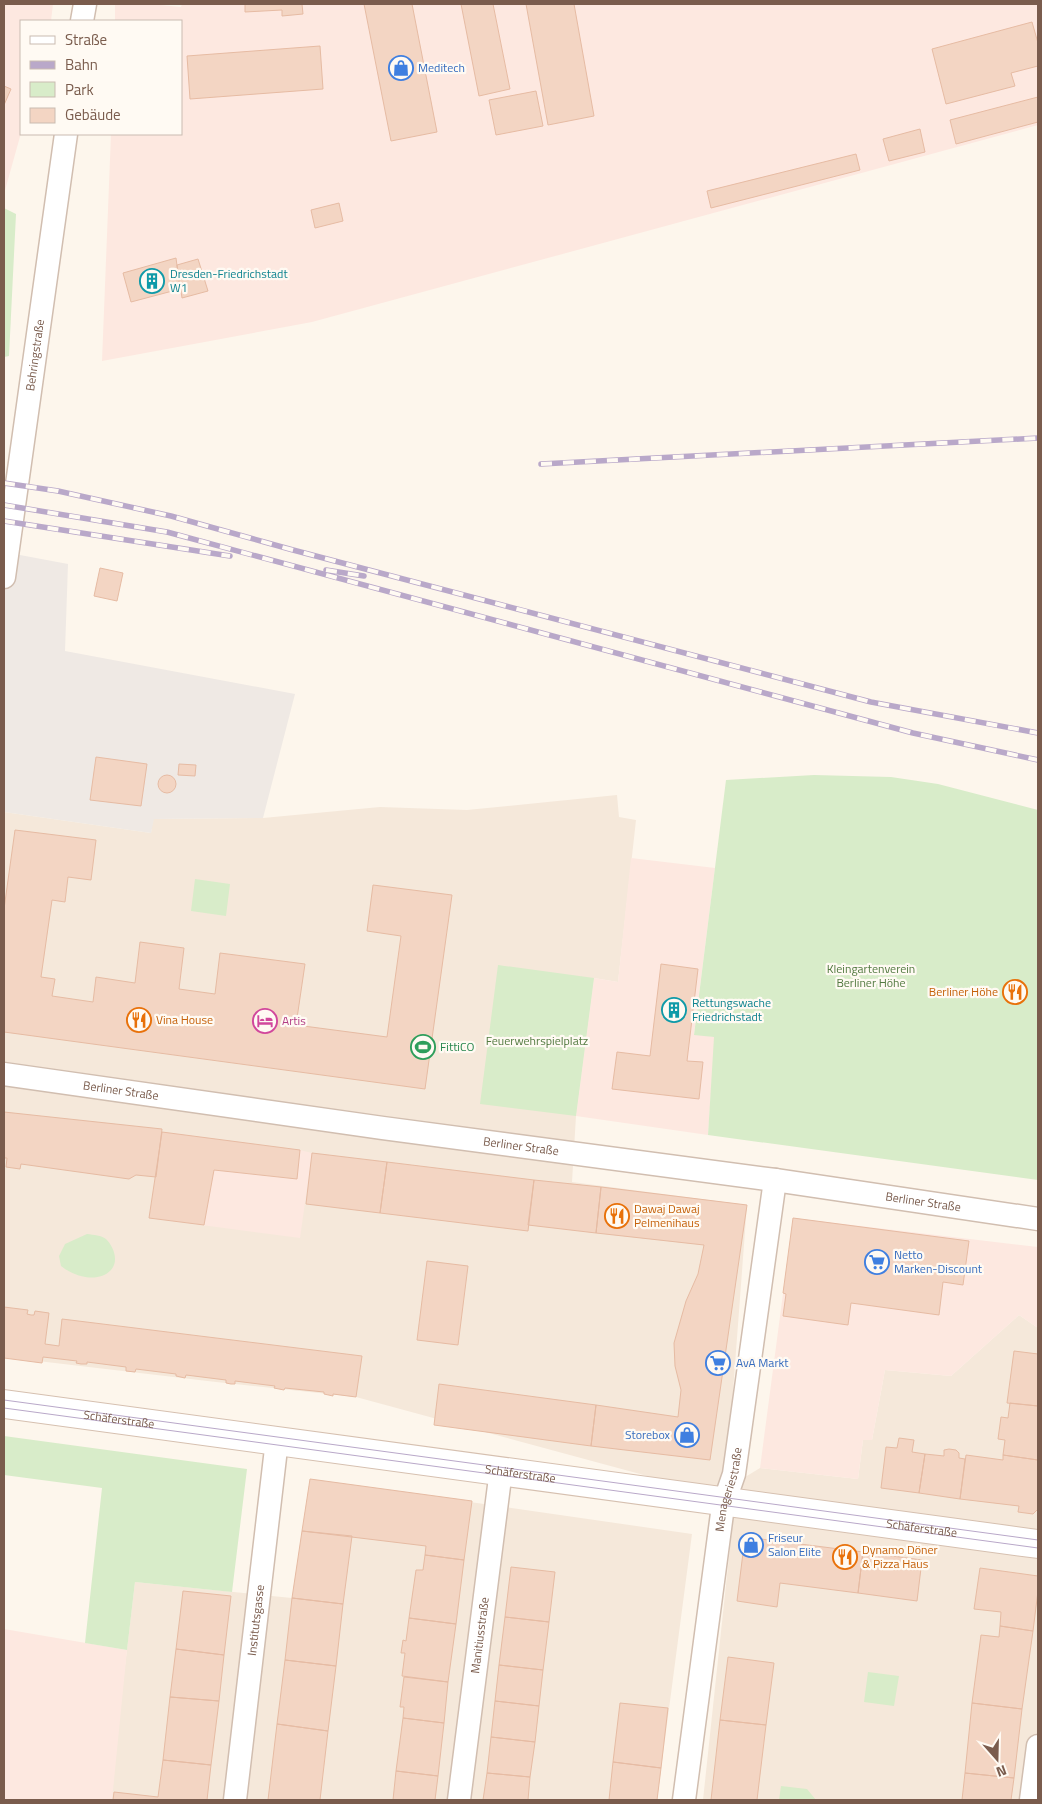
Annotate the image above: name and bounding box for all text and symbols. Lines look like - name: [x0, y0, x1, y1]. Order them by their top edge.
- legend: [20, 20, 182, 135]
- text: Straße: [65, 28, 107, 51]
- text: Bahn: [65, 53, 98, 76]
- shop icon: Meditech: [388, 55, 414, 81]
- place label: Meditech: [418, 58, 465, 77]
- text: Park: [65, 78, 94, 101]
- text: Gebäude: [65, 103, 121, 126]
- place label: Dresden-Friedrichstadt W1: [170, 264, 288, 297]
- building icon: Dresden-Friedrichstadt W1: [139, 268, 165, 294]
- street label: Behringstraße: [20, 318, 49, 392]
- park label: Kleingartenverein Berliner Höhe: [827, 959, 915, 992]
- restaurant icon: Berliner Höhe: [1002, 979, 1028, 1005]
- place label: Berliner Höhe: [929, 982, 998, 1001]
- place label: Rettungswache Friedrichstadt: [692, 993, 771, 1026]
- building icon: Rettungswache Friedrichstadt: [661, 997, 687, 1023]
- restaurant icon: Vina House: [126, 1007, 152, 1033]
- hotel icon: Artis: [252, 1008, 278, 1034]
- place label: Vina House: [156, 1010, 213, 1029]
- place label: Artis: [282, 1011, 306, 1030]
- park label: Feuerwehrspielplatz: [486, 1031, 588, 1050]
- sports icon: FittiCO: [410, 1034, 436, 1060]
- place label: FittiCO: [440, 1037, 474, 1056]
- street label: Berliner Straße: [82, 1075, 160, 1105]
- street label: Berliner Straße: [482, 1131, 560, 1160]
- street label: Berliner Straße: [884, 1186, 962, 1216]
- place label: Dawaj Dawaj Pelmenihaus: [634, 1199, 700, 1232]
- restaurant icon: Dawaj Dawaj Pelmenihaus: [604, 1203, 630, 1229]
- place label: Netto Marken-Discount: [894, 1245, 983, 1278]
- supermarket icon: Netto Marken-Discount: [864, 1249, 890, 1275]
- supermarket icon: AvA Markt: [705, 1350, 731, 1376]
- place label: AvA Markt: [736, 1353, 789, 1372]
- street label: Schäferstraße: [82, 1405, 156, 1433]
- shop icon: Storebox: [674, 1422, 700, 1448]
- place label: Storebox: [625, 1425, 671, 1444]
- street label: Menageriestraße: [710, 1446, 747, 1533]
- street label: Schäferstraße: [484, 1459, 557, 1488]
- street label: Schäferstraße: [885, 1514, 958, 1542]
- place label: Friseur Salon Elite: [768, 1528, 821, 1561]
- shop icon: Friseur Salon Elite: [738, 1532, 764, 1558]
- place label: Dynamo Döner & Pizza Haus: [862, 1540, 938, 1573]
- restaurant icon: Dynamo Döner & Pizza Haus: [832, 1544, 858, 1570]
- street label: Institutsgasse: [242, 1583, 269, 1657]
- street label: Manitiusstraße: [465, 1596, 494, 1675]
- north arrow: [972, 1734, 1022, 1784]
- text: N: [993, 1760, 1010, 1783]

